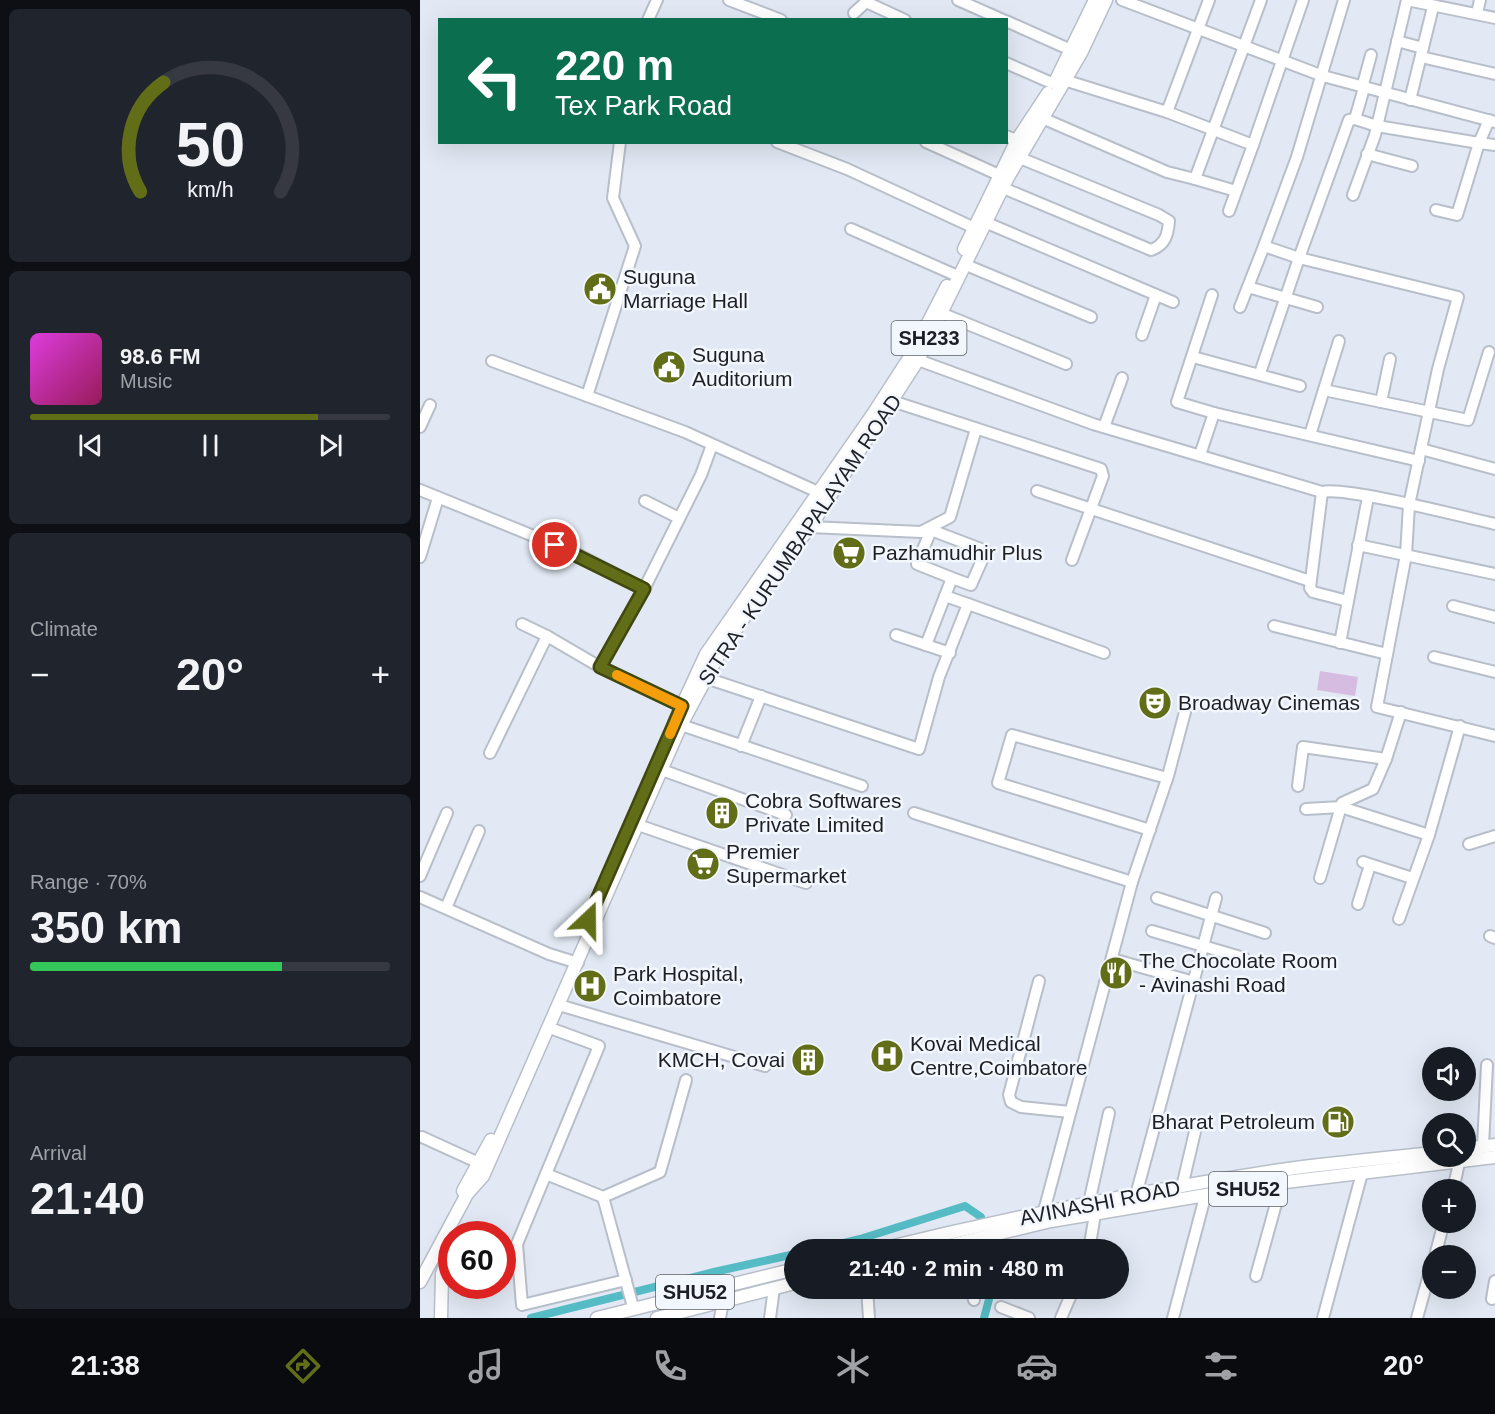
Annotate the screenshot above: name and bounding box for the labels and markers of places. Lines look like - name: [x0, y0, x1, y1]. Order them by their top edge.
- place label: Suguna Marriage Hall: [623, 265, 748, 312]
- public building icon: Suguna Marriage Hall: [582, 271, 618, 307]
- place label: Suguna Auditorium: [692, 343, 792, 390]
- public building icon: Suguna Auditorium: [651, 349, 687, 385]
- pin: [529, 519, 580, 570]
- supermarket icon: Pazhamudhir Plus: [831, 535, 867, 571]
- place label: Pazhamudhir Plus: [872, 541, 1042, 564]
- theatre icon: Broadway Cinemas: [1137, 685, 1173, 721]
- place label: Broadway Cinemas: [1178, 691, 1360, 714]
- place label: Cobra Softwares Private Limited: [745, 789, 901, 836]
- building icon: Cobra Softwares Private Limited: [704, 795, 740, 831]
- place label: Premier Supermarket: [726, 840, 846, 887]
- supermarket icon: Premier Supermarket: [685, 846, 721, 882]
- place label: The Chocolate Room - Avinashi Road: [1139, 949, 1337, 996]
- restaurant icon: The Chocolate Room - Avinashi Road: [1098, 955, 1134, 991]
- place label: Park Hospital, Coimbatore: [613, 962, 744, 1009]
- hospital icon: Park Hospital, Coimbatore: [572, 968, 608, 1004]
- place label: Kovai Medical Centre,Coimbatore: [910, 1032, 1087, 1079]
- hospital icon: Kovai Medical Centre,Coimbatore: [869, 1038, 905, 1074]
- building icon: KMCH, Covai: [790, 1042, 826, 1078]
- place label: KMCH, Covai: [658, 1048, 785, 1071]
- fuel station icon: Bharat Petroleum: [1320, 1104, 1356, 1140]
- place label: Bharat Petroleum: [1152, 1110, 1315, 1133]

